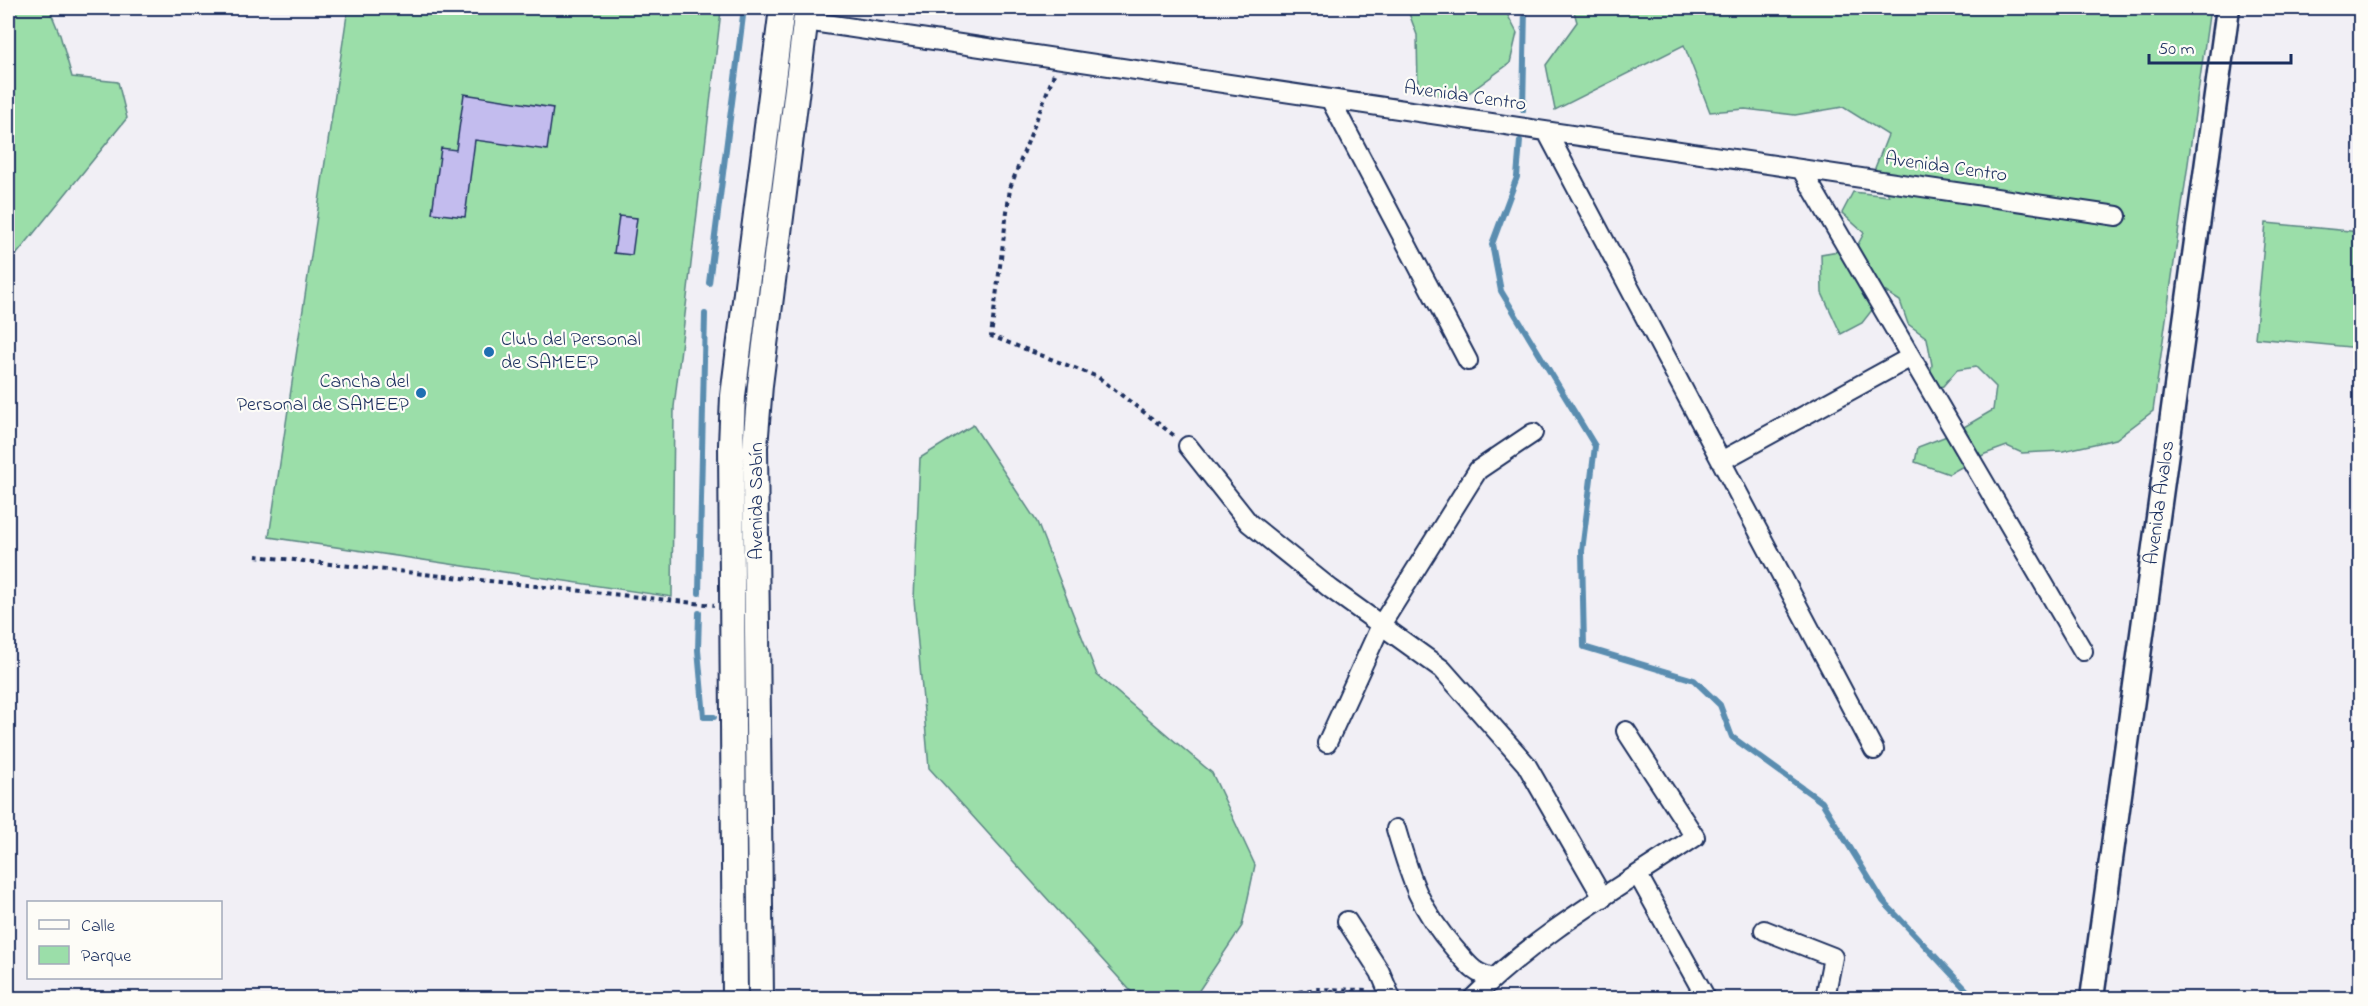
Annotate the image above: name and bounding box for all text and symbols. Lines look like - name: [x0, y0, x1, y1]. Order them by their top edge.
- scale bar: [2149, 27, 2292, 65]
- text: 50 m: [2158, 37, 2195, 63]
- street label: Avenida Centro: [1402, 74, 1528, 120]
- street label: Avenida Centro: [1883, 145, 2009, 191]
- place label: Club del Personal de SAMEEP: [501, 326, 641, 378]
- marker: Club del Personal de SAMEEP: [482, 345, 496, 359]
- place label: Cancha del Personal de SAMEEP: [237, 368, 410, 420]
- marker: Cancha del Personal de SAMEEP: [414, 386, 428, 400]
- street label: Avenida Ávalos: [2137, 439, 2183, 567]
- street label: Avenida Sabín: [743, 442, 772, 560]
- legend: [27, 901, 222, 979]
- text: Calle: [81, 914, 116, 940]
- text: Parque: [81, 944, 132, 970]

